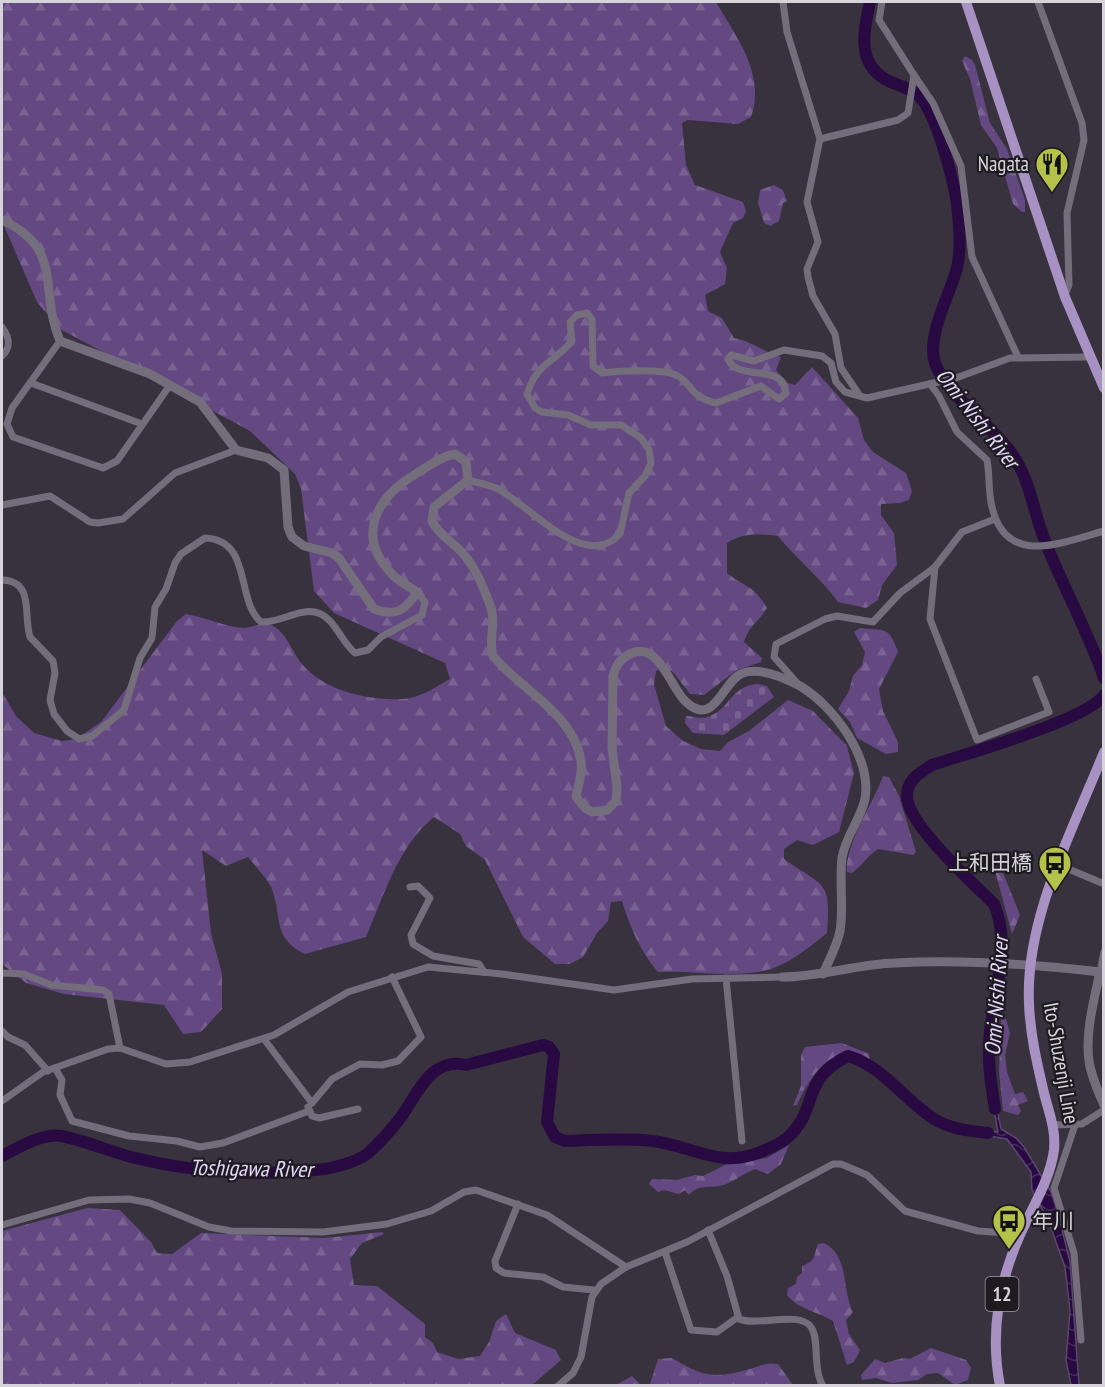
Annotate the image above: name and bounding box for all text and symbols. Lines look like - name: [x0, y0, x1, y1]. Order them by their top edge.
- restaurant icon: Nagata: [1034, 146, 1070, 193]
- place label: Nagata: [978, 150, 1029, 177]
- water label: Omi-Nishi River: [930, 362, 1028, 476]
- bus stop icon: 上和田橋: [1037, 845, 1073, 892]
- place label: 上和田橋: [948, 849, 1032, 876]
- water label: Omi-Nishi River: [978, 932, 1014, 1057]
- street label: Ito-Shuzenji Line: [1038, 1000, 1085, 1126]
- water label: Toshigawa River: [189, 1153, 316, 1183]
- bus stop icon: 年川: [991, 1203, 1027, 1250]
- place label: 年川: [1032, 1207, 1074, 1234]
- road number: 12: [986, 1277, 1018, 1311]

